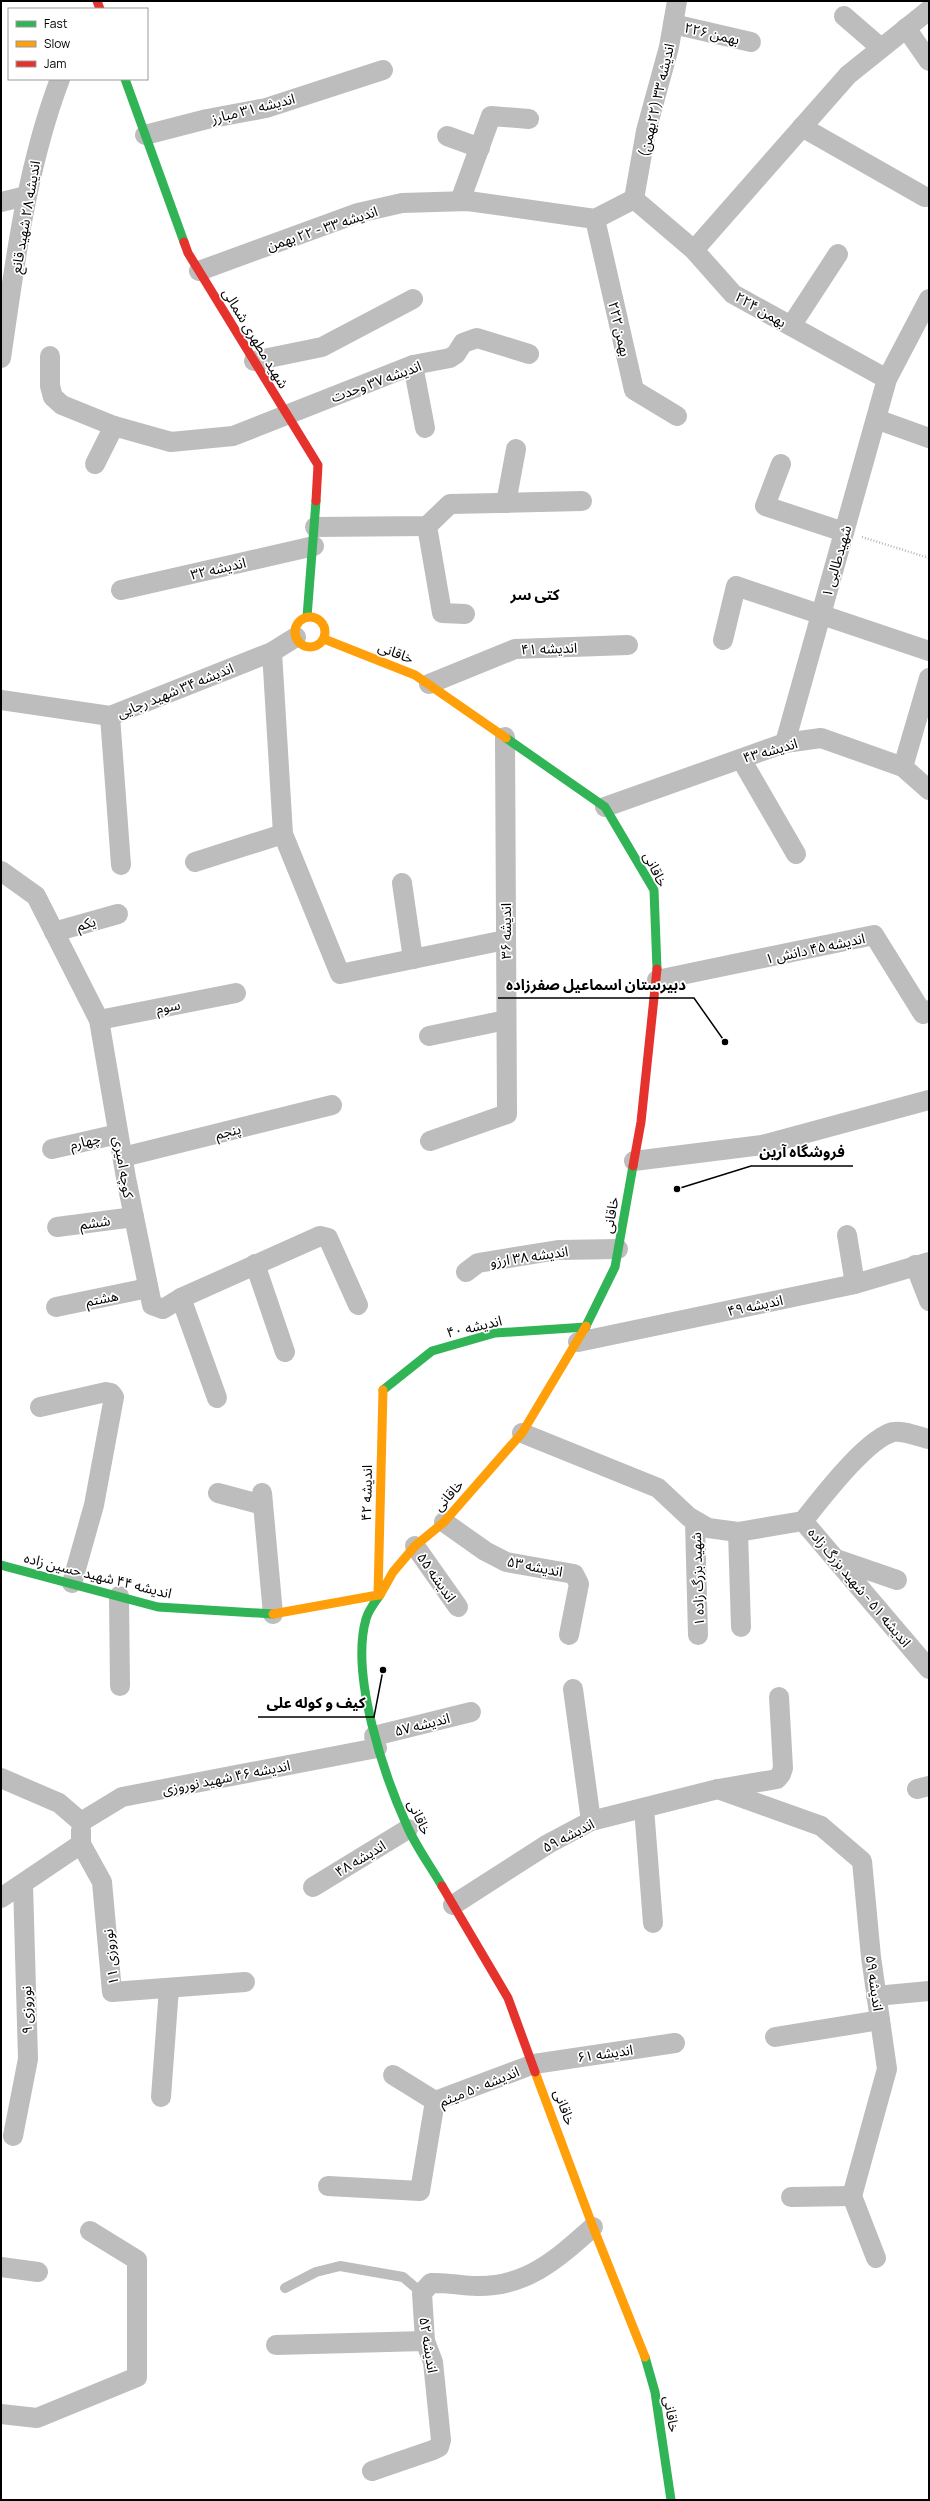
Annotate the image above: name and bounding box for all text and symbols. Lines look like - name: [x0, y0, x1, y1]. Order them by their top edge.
- legend: [8, 8, 148, 80]
- text: Fast: [44, 15, 68, 32]
- street label: ۲۲بهمن ۶: [683, 17, 742, 49]
- text: Slow: [44, 35, 70, 52]
- street label: اندیشه ۳۳ (۲۲بهمن): [634, 41, 678, 159]
- text: Jam: [44, 55, 66, 72]
- street label: اندیشه ۳۱ مبارز: [208, 88, 297, 128]
- street label: اندیشه ۲۸ شهید قانع: [6, 159, 46, 275]
- street label: اندیشه ۳۳ - ۲۲ بهمن: [264, 201, 380, 255]
- street label: شهید مطهری شمالی: [218, 284, 294, 392]
- street label: ۲۲بهمن ۴: [732, 287, 790, 331]
- street label: ۲۲بهمن ۲: [604, 300, 636, 359]
- street label: اندیشه ۳۷ وحدت: [328, 356, 424, 406]
- street label: شهیدطالبی ۱: [817, 523, 855, 599]
- street label: اندیشه ۳۲: [188, 552, 248, 584]
- district label: کتی سر: [510, 584, 560, 605]
- street label: خاقانی: [375, 637, 417, 667]
- street label: اندیشه ۴۱: [521, 638, 577, 658]
- street label: اندیشه ۳۴ شهید رجایی: [114, 658, 236, 722]
- street label: اندیشه ۴۳: [740, 733, 800, 767]
- street label: خاقانی: [639, 848, 673, 890]
- street label: اندیشه ۳۶: [496, 903, 515, 959]
- street label: یکم: [74, 911, 98, 937]
- street label: اندیشه ۴۵ دانش ۱: [763, 928, 867, 968]
- callout: دبیرستان اسماعیل صفرزاده: [498, 971, 694, 998]
- text: دبیرستان اسماعیل صفرزاده: [506, 974, 686, 995]
- street label: سوم: [154, 994, 182, 1020]
- street label: پنجم: [213, 1119, 243, 1145]
- street label: چهارم: [68, 1128, 103, 1156]
- street label: کوچه امیری: [108, 1135, 139, 1200]
- callout: فروشگاه آرین: [751, 1139, 853, 1166]
- text: فروشگاه آرین: [759, 1141, 845, 1162]
- street label: خاقانی: [597, 1195, 623, 1235]
- street label: ششم: [78, 1210, 112, 1236]
- street label: اندیشه ۳۸ ارزو: [489, 1241, 569, 1271]
- street label: هشتم: [84, 1286, 120, 1312]
- street label: اندیشه ۴۹: [725, 1290, 785, 1320]
- street label: اندیشه ۴۰: [444, 1310, 504, 1342]
- street label: اندیشه ۴۲: [356, 1465, 376, 1521]
- street label: خاقانی: [429, 1475, 467, 1515]
- street label: اندیشه ۵۱ - شهید بزرگ زاده: [804, 1523, 916, 1651]
- street label: شهید بزرگ زاده ۱: [686, 1532, 708, 1626]
- street label: اندیشه ۴۴ شهید حسین زاده: [22, 1547, 174, 1603]
- street label: اندیشه ۵۵: [413, 1548, 461, 1606]
- street label: اندیشه ۵۳: [506, 1551, 564, 1581]
- callout: کیف و کوله علی: [258, 1690, 374, 1717]
- text: کیف و کوله علی: [266, 1692, 366, 1713]
- street label: اندیشه ۵۷: [392, 1708, 452, 1740]
- street label: اندیشه ۴۶ شهید نوروزی: [160, 1755, 292, 1799]
- street label: خاقانی: [404, 1796, 436, 1838]
- street label: اندیشه ۵۹: [539, 1814, 597, 1856]
- street label: اندیشه ۴۸: [331, 1835, 389, 1881]
- street label: نوروزی ۱۱: [98, 1928, 122, 1986]
- street label: اندیشه ۵۹: [862, 1954, 888, 2012]
- street label: نوروزی ۹: [16, 1985, 36, 2034]
- street label: اندیشه ۶۱: [576, 2040, 634, 2066]
- street label: اندیشه ۵۰ میثم: [436, 2061, 523, 2113]
- street label: خاقانی: [550, 2086, 580, 2128]
- street label: اندیشه ۵۲: [415, 2316, 443, 2374]
- street label: خاقانی: [660, 2394, 684, 2434]

